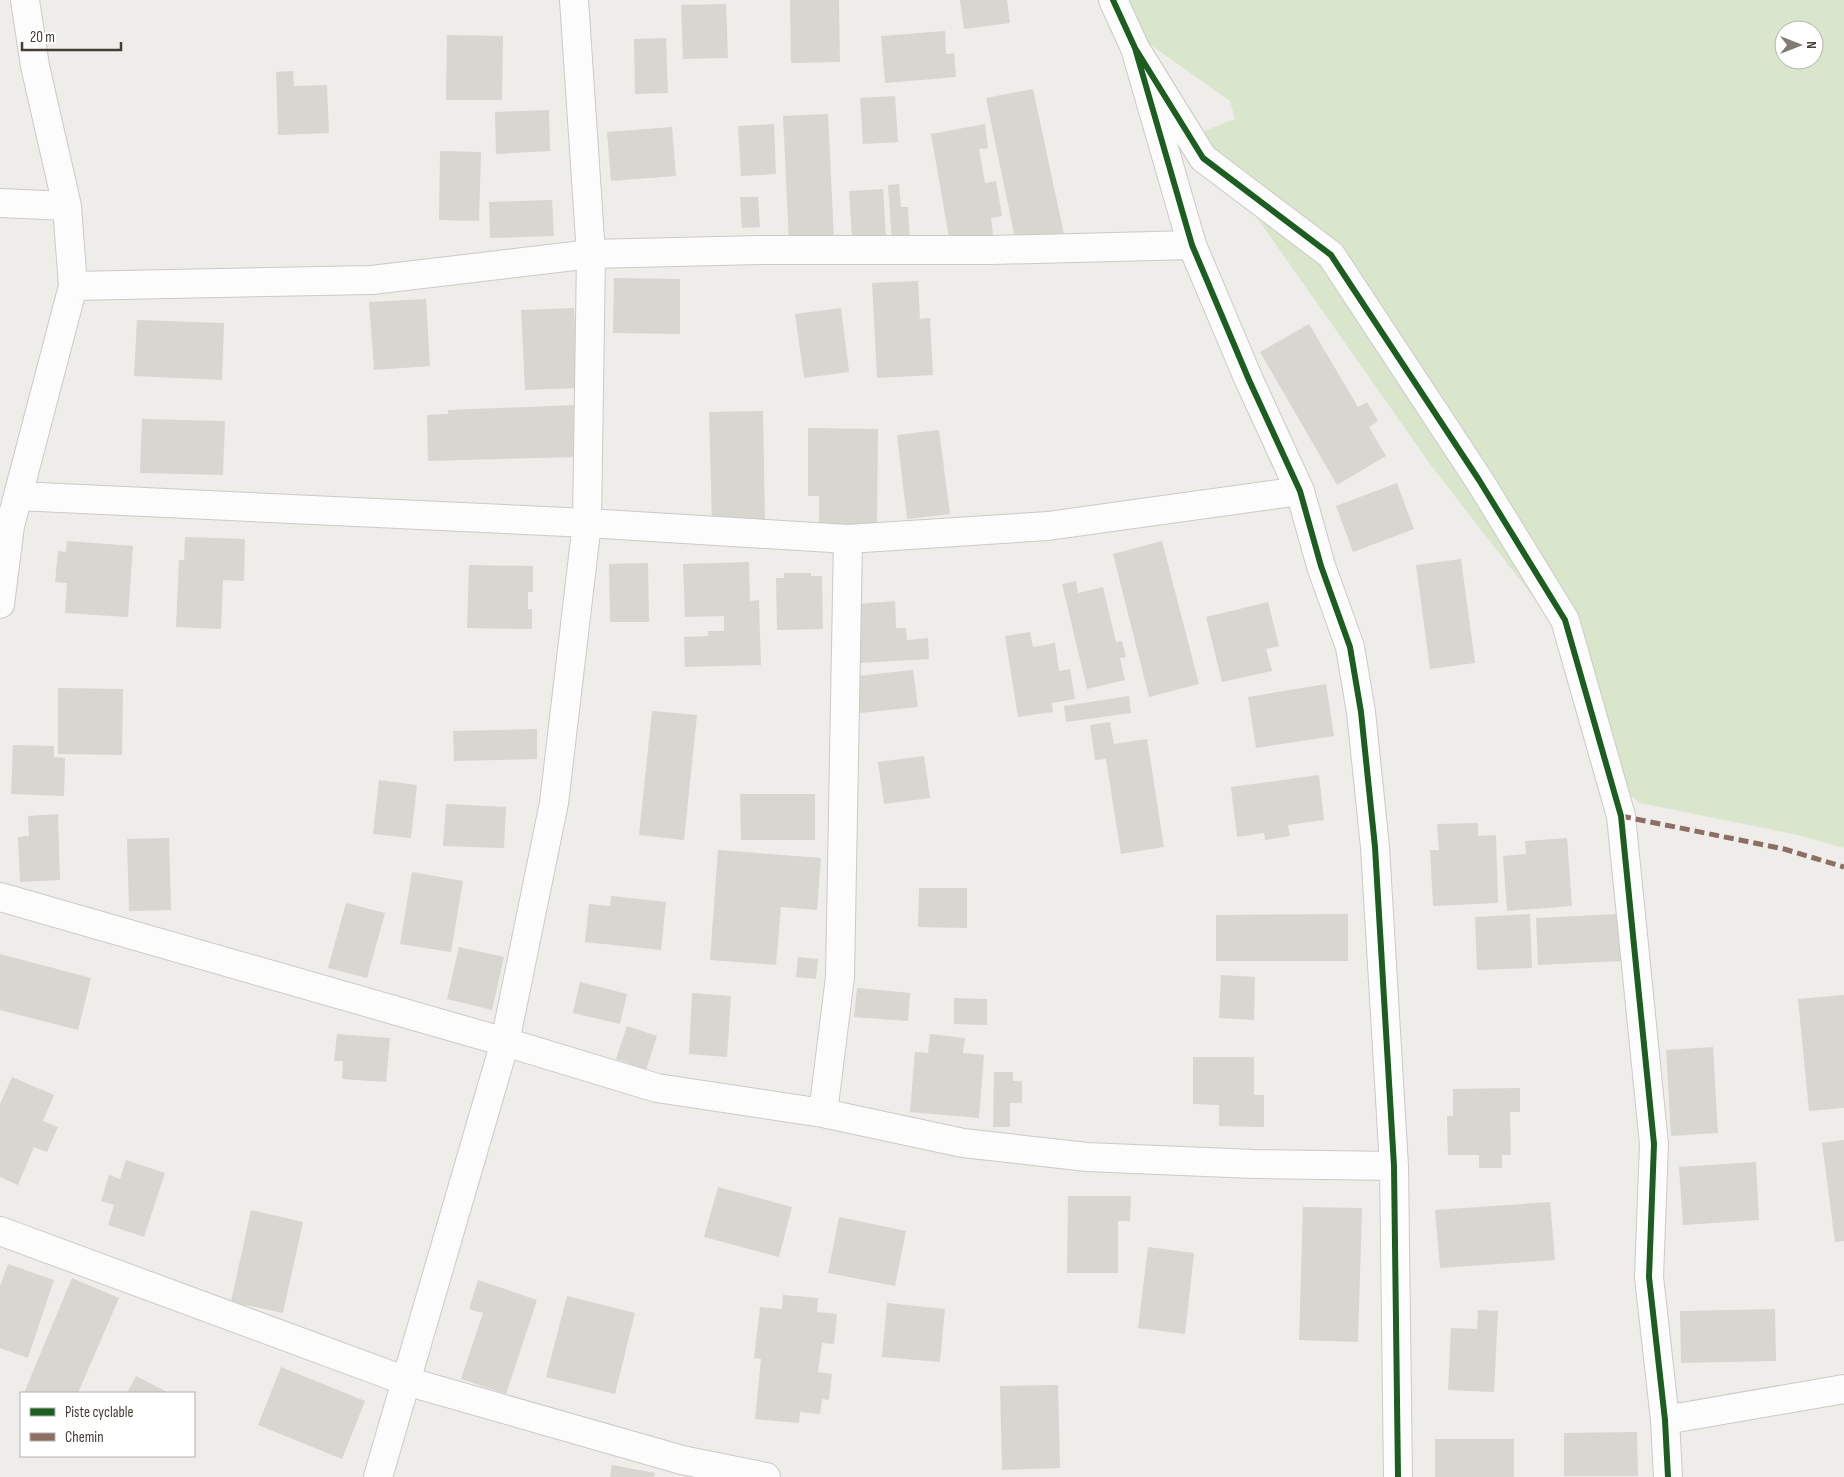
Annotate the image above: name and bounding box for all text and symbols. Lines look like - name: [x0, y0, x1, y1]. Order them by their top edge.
- scale bar: [22, 20, 121, 52]
- north arrow: [1774, 20, 1824, 70]
- text: 20 m: [30, 28, 55, 47]
- text: N: [1803, 41, 1820, 49]
- legend: [20, 1392, 195, 1457]
- text: Piste cyclable: [65, 1403, 134, 1422]
- text: Chemin: [65, 1428, 104, 1447]

